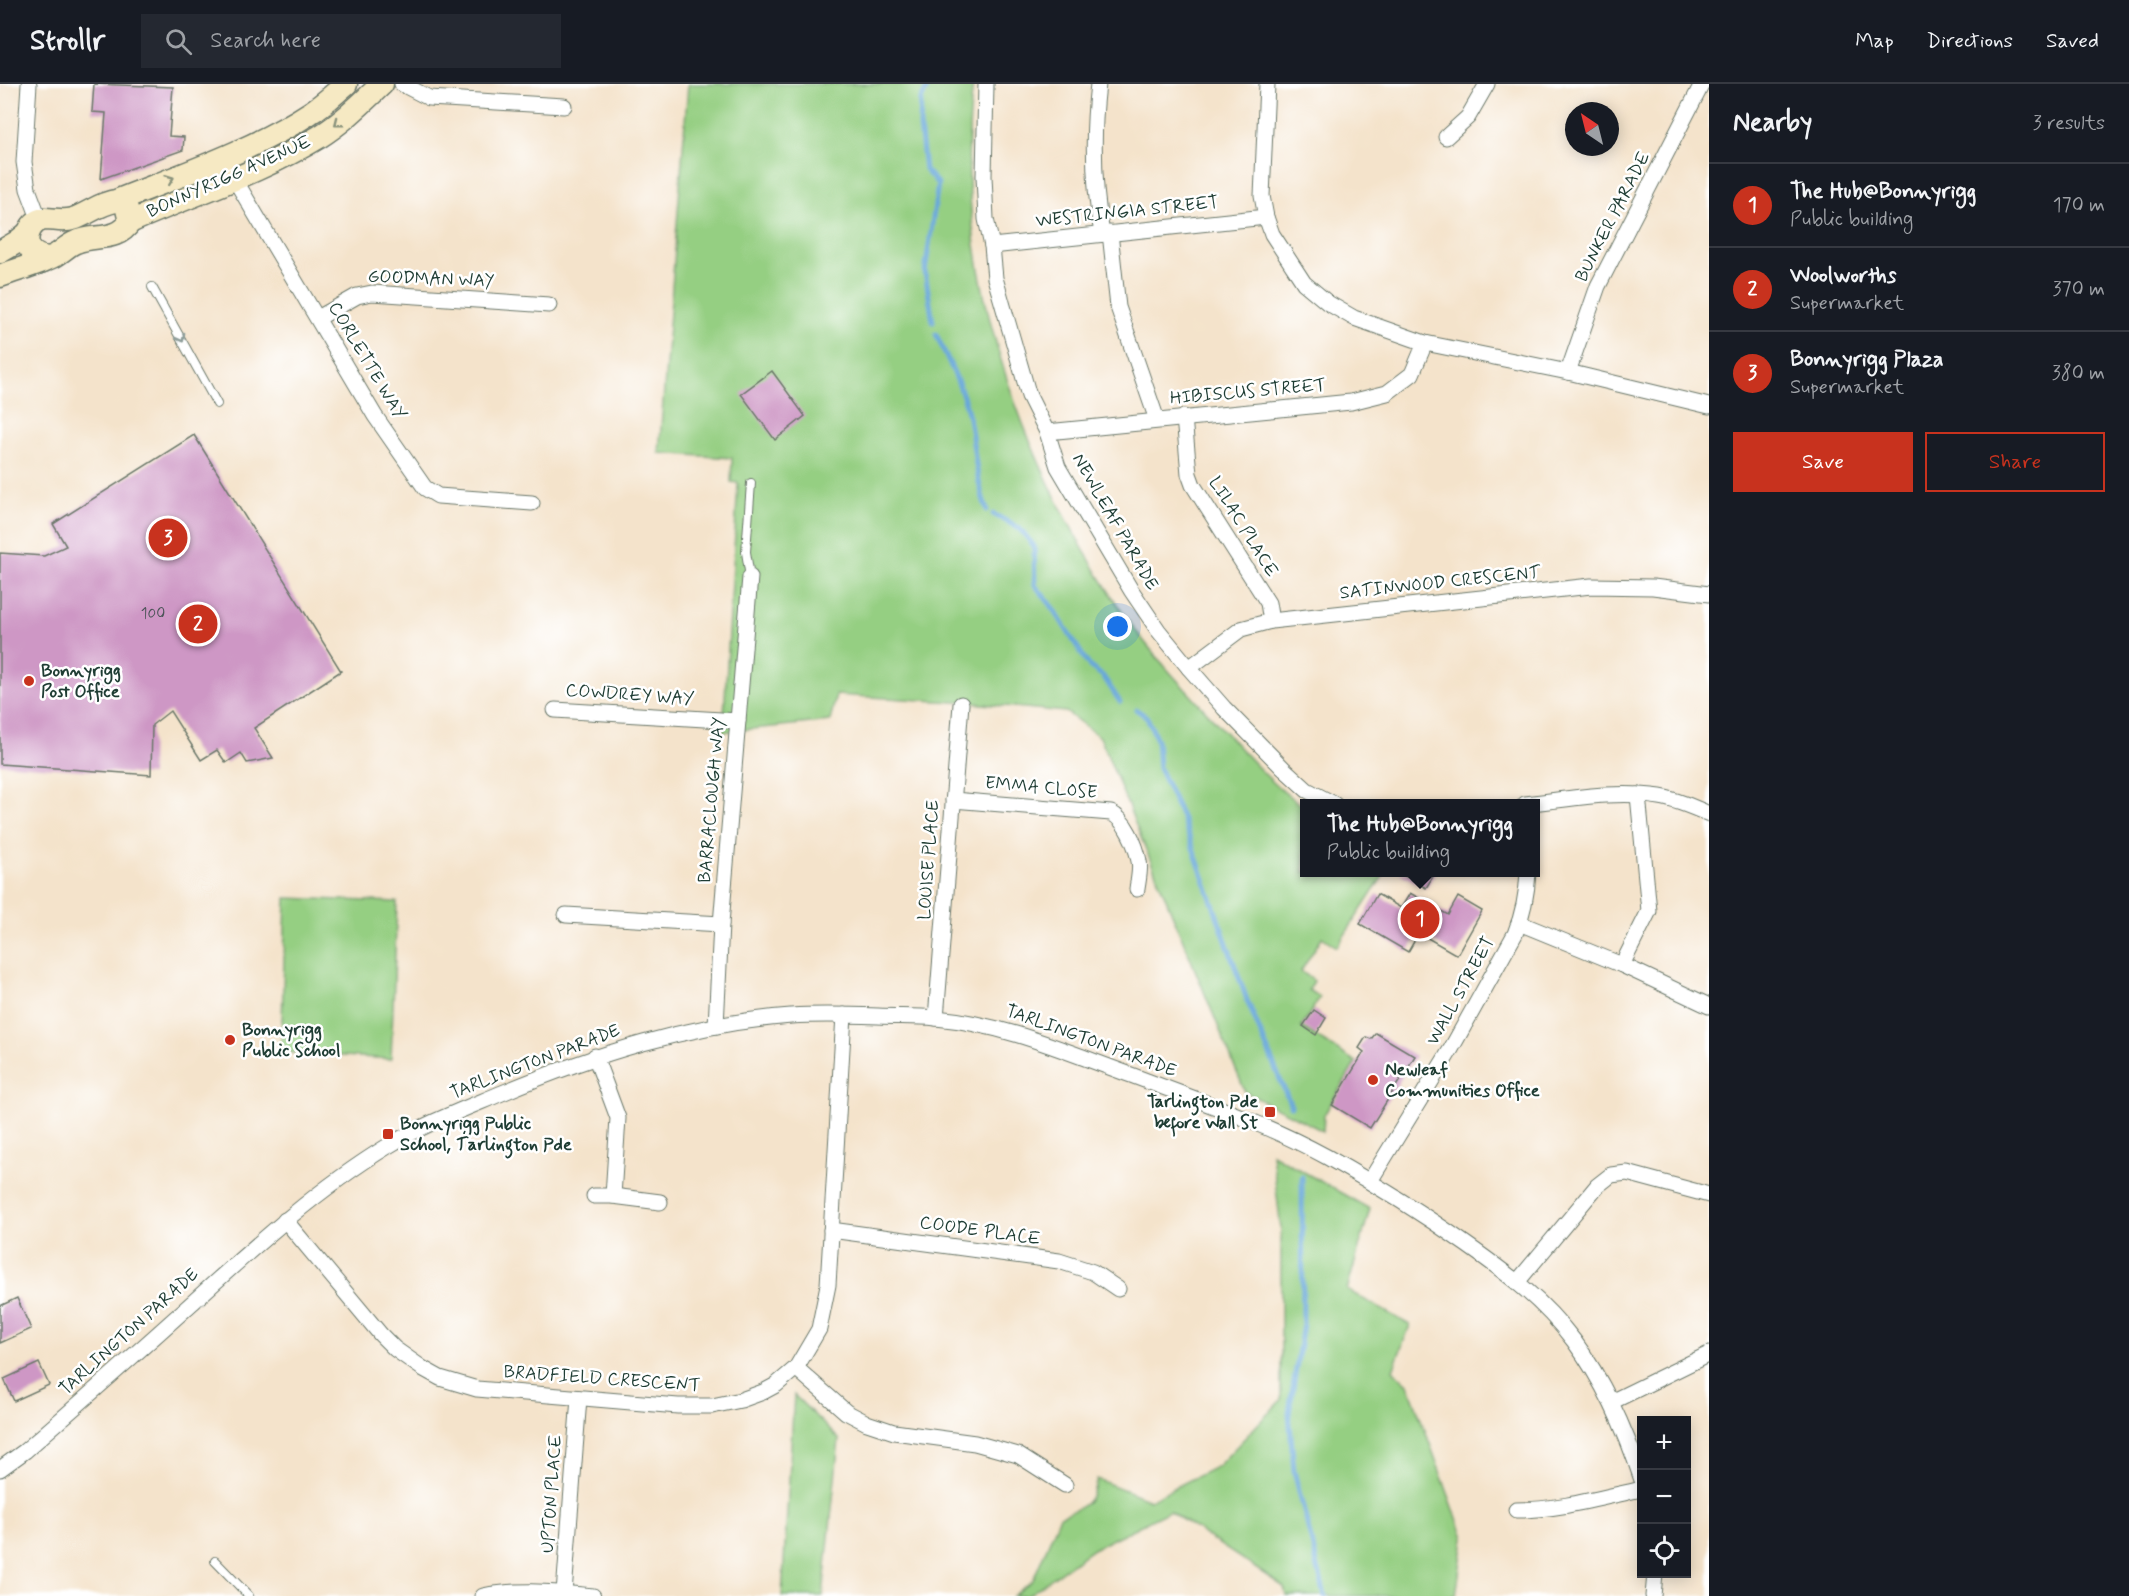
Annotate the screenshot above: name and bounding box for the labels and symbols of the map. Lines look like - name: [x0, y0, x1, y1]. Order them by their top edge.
- north arrow: [1565, 102, 1619, 156]
- one-way arrow: [334, 116, 345, 127]
- street label: BONNYRIGG AVENUE: [143, 130, 315, 224]
- street label: BUNKER PARADE: [1570, 148, 1656, 286]
- one-way arrow: [164, 174, 175, 186]
- street label: WESTRINGIA STREET: [1034, 190, 1220, 234]
- street label: GOODMAN WAY: [367, 265, 495, 293]
- street label: CORLETTE WAY: [322, 297, 412, 425]
- one-way arrow: [174, 332, 185, 342]
- street label: HIBISCUS STREET: [1169, 373, 1327, 411]
- street label: NEWLEAF PARADE: [1066, 449, 1164, 595]
- street label: LILAC PLACE: [1203, 472, 1283, 582]
- pin: 3: [148, 516, 188, 560]
- street label: SATINWOOD CRESCENT: [1338, 560, 1542, 605]
- pin: 2: [178, 602, 218, 646]
- house number: 100: [141, 604, 165, 624]
- your location: [1103, 612, 1132, 641]
- place label: Bonnyrigg Post Office: [41, 659, 121, 704]
- marker: Bonnyrigg Post Office: [22, 674, 36, 688]
- street label: COWDREY WAY: [565, 679, 695, 711]
- street label: BARRACLOUGH WAY: [693, 716, 731, 884]
- street label: EMMA CLOSE: [984, 771, 1098, 805]
- street label: LOUISE PLACE: [913, 799, 945, 921]
- pin: 1: [1400, 896, 1440, 942]
- street label: WALL STREET: [1421, 932, 1501, 1050]
- street label: TARLINGTON PARADE: [1002, 999, 1180, 1083]
- place label: Bonnyrigg Public School: [242, 1018, 340, 1063]
- street label: TARLINGTON PARADE: [447, 1019, 623, 1105]
- marker: Bonnyrigg Public School: [223, 1033, 237, 1047]
- place label: Newleaf Communities Office: [1385, 1058, 1540, 1103]
- marker: Newleaf Communities Office: [1366, 1073, 1380, 1087]
- place label: Tarlington Pde before Wall St: [1147, 1090, 1258, 1137]
- marker: Tarlington Pde before Wall St: [1263, 1105, 1277, 1119]
- place label: Bonnyrigg Public School, Tarlington Pde: [400, 1112, 572, 1159]
- marker: Bonnyrigg Public School, Tarlington Pde: [381, 1127, 395, 1141]
- street label: COODE PLACE: [918, 1211, 1042, 1251]
- street label: TARLINGTON PARADE: [54, 1263, 204, 1401]
- street label: BRADFIELD CRESCENT: [503, 1360, 701, 1398]
- street label: UPTON PLACE: [536, 1434, 568, 1554]

